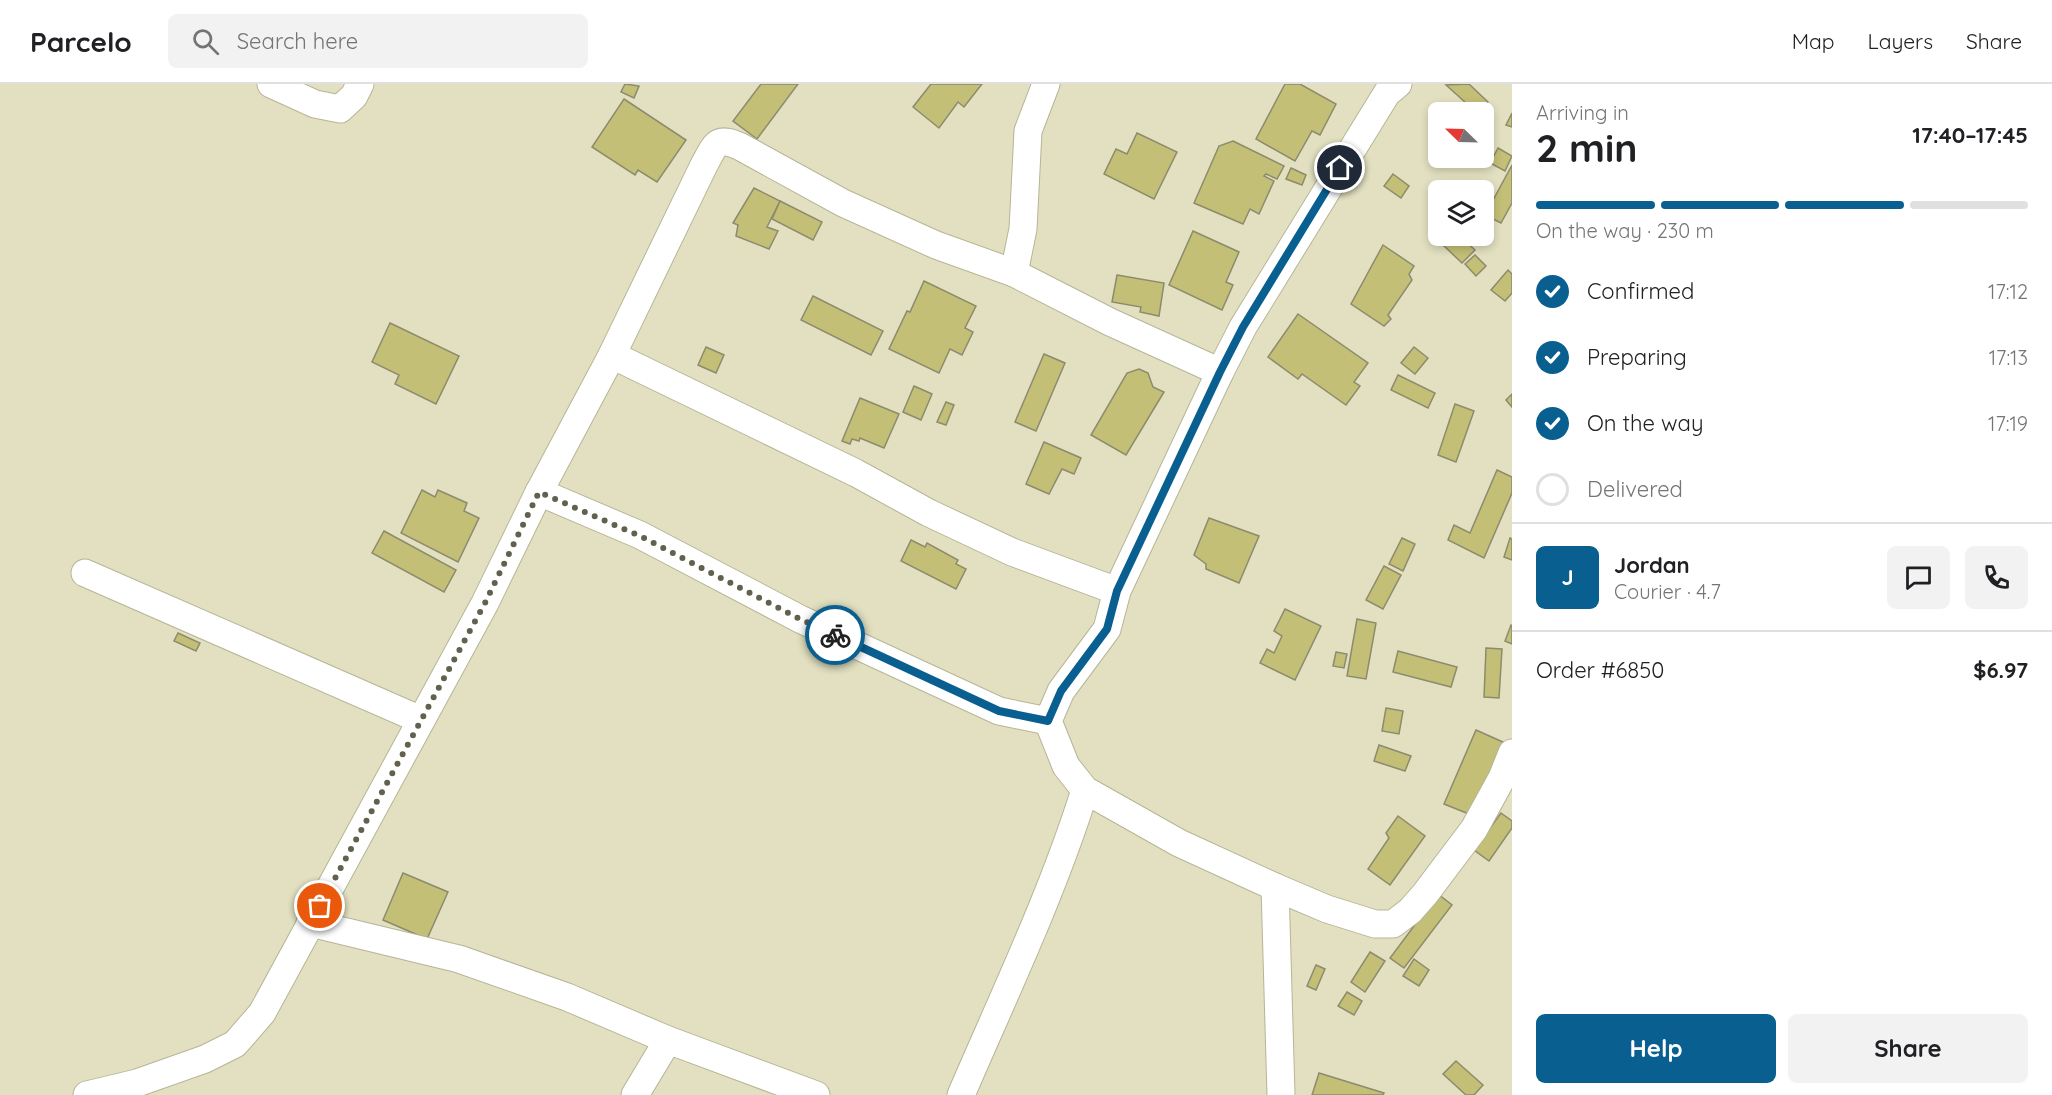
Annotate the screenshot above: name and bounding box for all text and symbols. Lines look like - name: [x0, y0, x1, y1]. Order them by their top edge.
- search box: [168, 14, 588, 68]
- text: Parcelo: [30, 24, 132, 59]
- icon: search: [189, 25, 222, 58]
- text: Search here: [237, 27, 358, 55]
- text: Map: [1792, 28, 1835, 54]
- text: Layers: [1868, 28, 1933, 54]
- text: Share: [1966, 28, 2022, 54]
- text: Arriving in: [1536, 100, 1629, 125]
- north arrow: [1428, 102, 1494, 168]
- map controls: [1428, 102, 1494, 246]
- text: 17:40–17:45: [1912, 121, 2028, 149]
- text: 2 min: [1536, 123, 1638, 172]
- pin: [1314, 142, 1365, 193]
- icon: home: [1323, 151, 1356, 184]
- button: layers: [1428, 180, 1494, 246]
- text: On the way · 230 m: [1536, 218, 1714, 243]
- icon: check: [1536, 275, 1569, 308]
- text: Confirmed: [1587, 277, 1694, 305]
- text: 17:12: [1988, 279, 2028, 304]
- icon: check: [1536, 341, 1569, 374]
- text: Preparing: [1587, 343, 1687, 371]
- text: 17:13: [1989, 345, 2028, 370]
- icon: check: [1536, 407, 1569, 440]
- text: On the way: [1587, 409, 1703, 437]
- text: 17:19: [1988, 411, 2028, 436]
- text: Delivered: [1587, 475, 1683, 503]
- button: chat: [1887, 546, 1950, 609]
- button: phone: [1965, 546, 2028, 609]
- text: Jordan: [1614, 551, 1690, 579]
- text: J: [1561, 563, 1574, 591]
- text: Courier · 4.7: [1614, 579, 1721, 604]
- courier: [805, 605, 865, 665]
- icon: bike: [819, 619, 852, 652]
- text: Order #6850: [1536, 656, 1664, 684]
- text: $6.97: [1973, 656, 2028, 684]
- pin: [294, 880, 345, 931]
- icon: bag: [303, 889, 336, 922]
- button: Help: [1536, 1014, 1776, 1083]
- button: Share: [1788, 1014, 2028, 1083]

